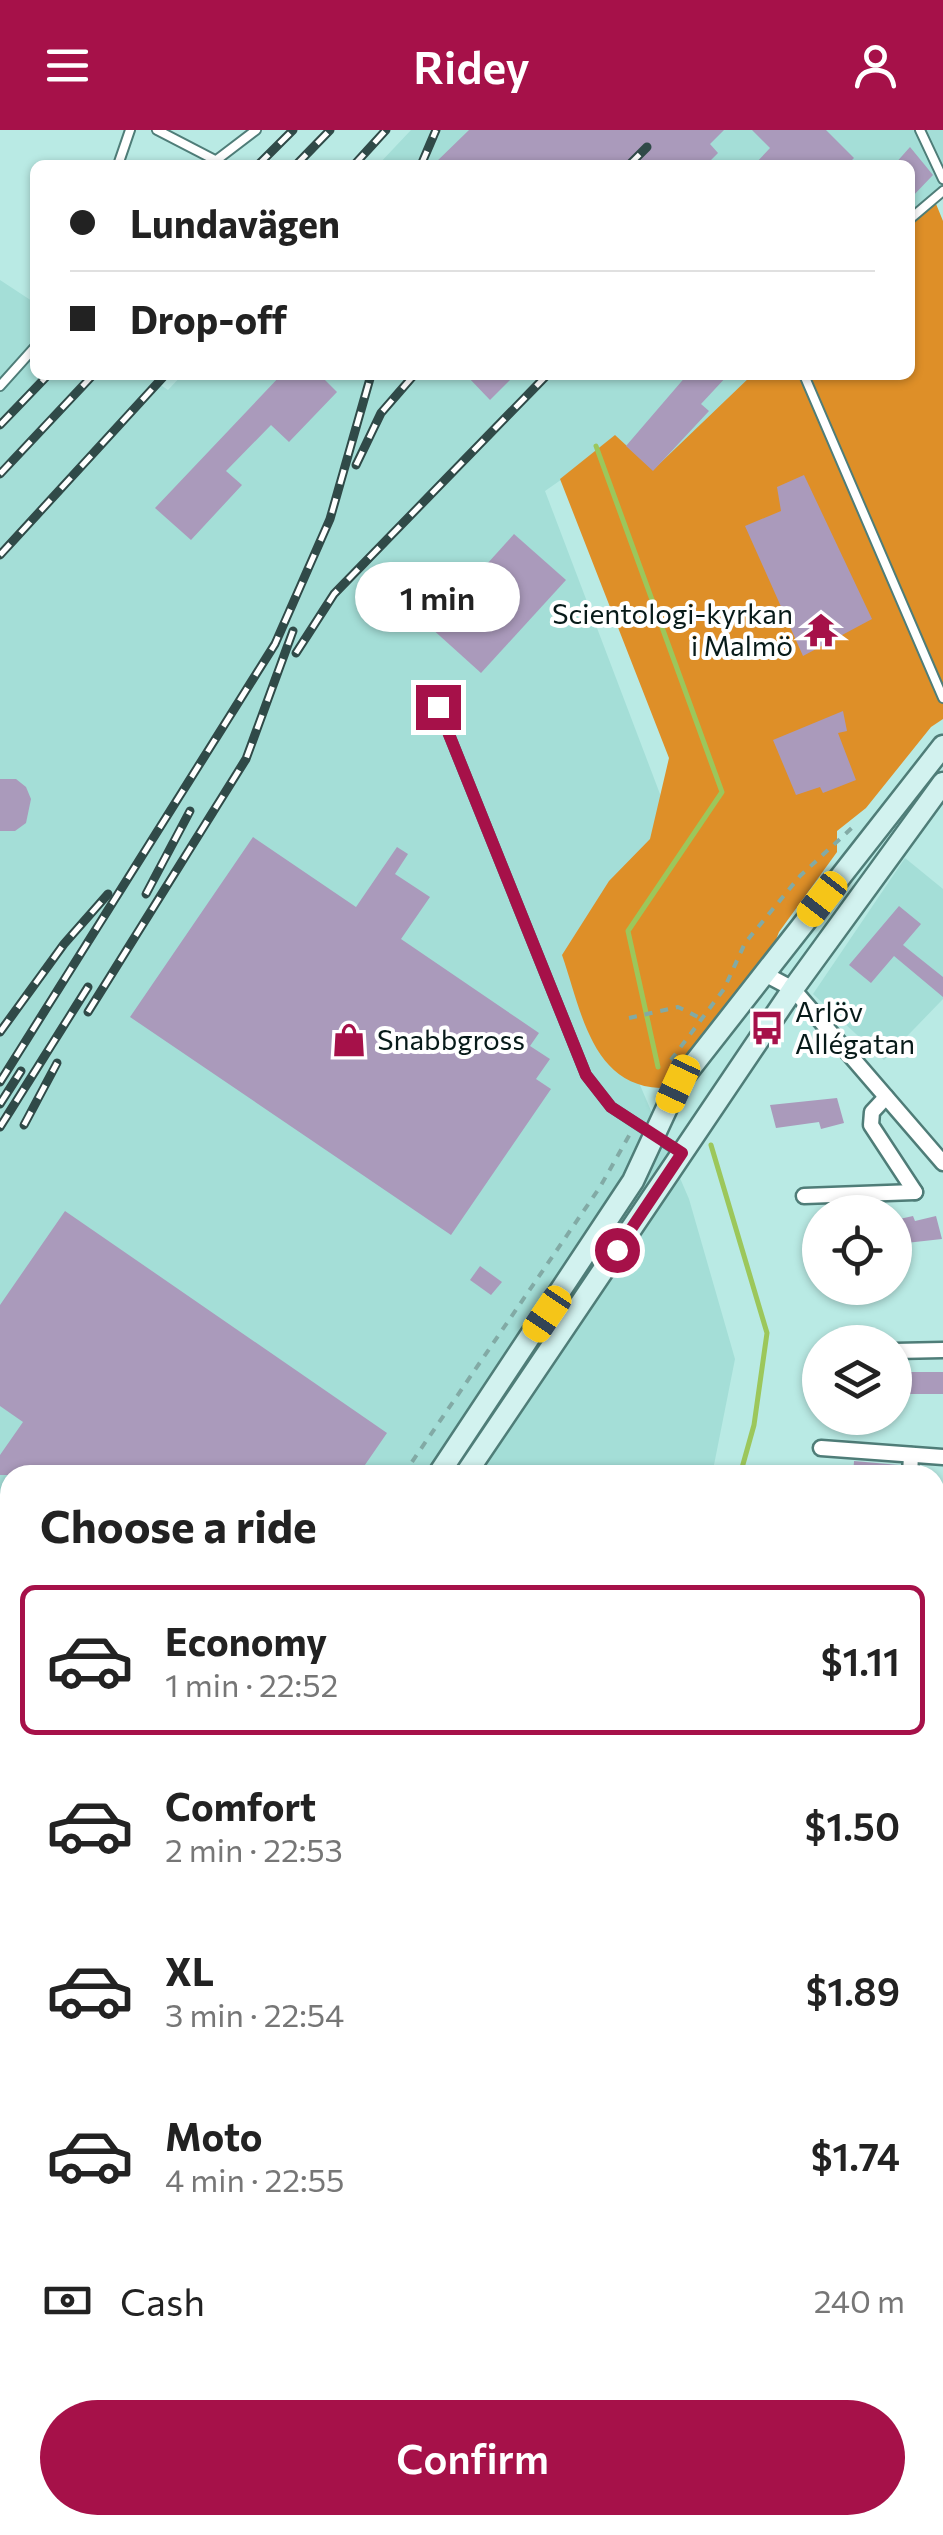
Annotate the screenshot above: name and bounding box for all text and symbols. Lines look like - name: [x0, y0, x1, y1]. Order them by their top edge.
- icon: menu: [40, 38, 95, 93]
- text: Ridey: [413, 38, 530, 93]
- icon: person: [848, 38, 903, 93]
- text: Lundavägen: [130, 199, 340, 246]
- text: Drop-off: [130, 295, 287, 342]
- callout: 1 min: [356, 562, 520, 632]
- text: 1 min: [400, 577, 475, 617]
- place label: Scientologi-kyrkan i Malmö: [552, 596, 793, 662]
- temple icon: Scientologi-kyrkan i Malmö: [802, 611, 840, 649]
- route end: [416, 685, 461, 730]
- car: [792, 866, 852, 932]
- place label: Arlöv Allégatan: [795, 994, 915, 1060]
- bus stop icon: Arlöv Allégatan: [748, 1009, 786, 1047]
- shop icon: Snabbgross: [330, 1021, 368, 1059]
- place label: Snabbgross: [377, 1022, 525, 1056]
- car: [652, 1050, 704, 1118]
- map controls: [802, 1195, 912, 1435]
- button: locate: [802, 1195, 912, 1305]
- route start: [595, 1228, 640, 1273]
- car: [518, 1281, 576, 1347]
- button: layers: [802, 1325, 912, 1435]
- text: Choose a ride: [40, 1497, 317, 1552]
- icon: car: [45, 1615, 135, 1705]
- text: Economy: [165, 1617, 327, 1664]
- text: $1.11: [821, 1637, 900, 1684]
- text: 1 min · 22:52: [165, 1664, 338, 1704]
- icon: car: [45, 1780, 135, 1870]
- text: Comfort: [165, 1782, 316, 1829]
- text: $1.50: [805, 1802, 900, 1849]
- text: 2 min · 22:53: [165, 1829, 343, 1869]
- icon: car: [45, 1945, 135, 2035]
- text: XL: [165, 1947, 214, 1994]
- text: $1.89: [806, 1967, 900, 2014]
- text: 3 min · 22:54: [165, 1994, 344, 2034]
- icon: car: [45, 2110, 135, 2200]
- text: Moto: [165, 2112, 263, 2159]
- text: $1.74: [811, 2132, 900, 2179]
- text: 4 min · 22:55: [165, 2159, 344, 2199]
- icon: cash: [40, 2273, 95, 2328]
- text: Cash: [120, 2277, 205, 2324]
- text: 240 m: [814, 2280, 905, 2320]
- button: Confirm: [40, 2400, 905, 2515]

